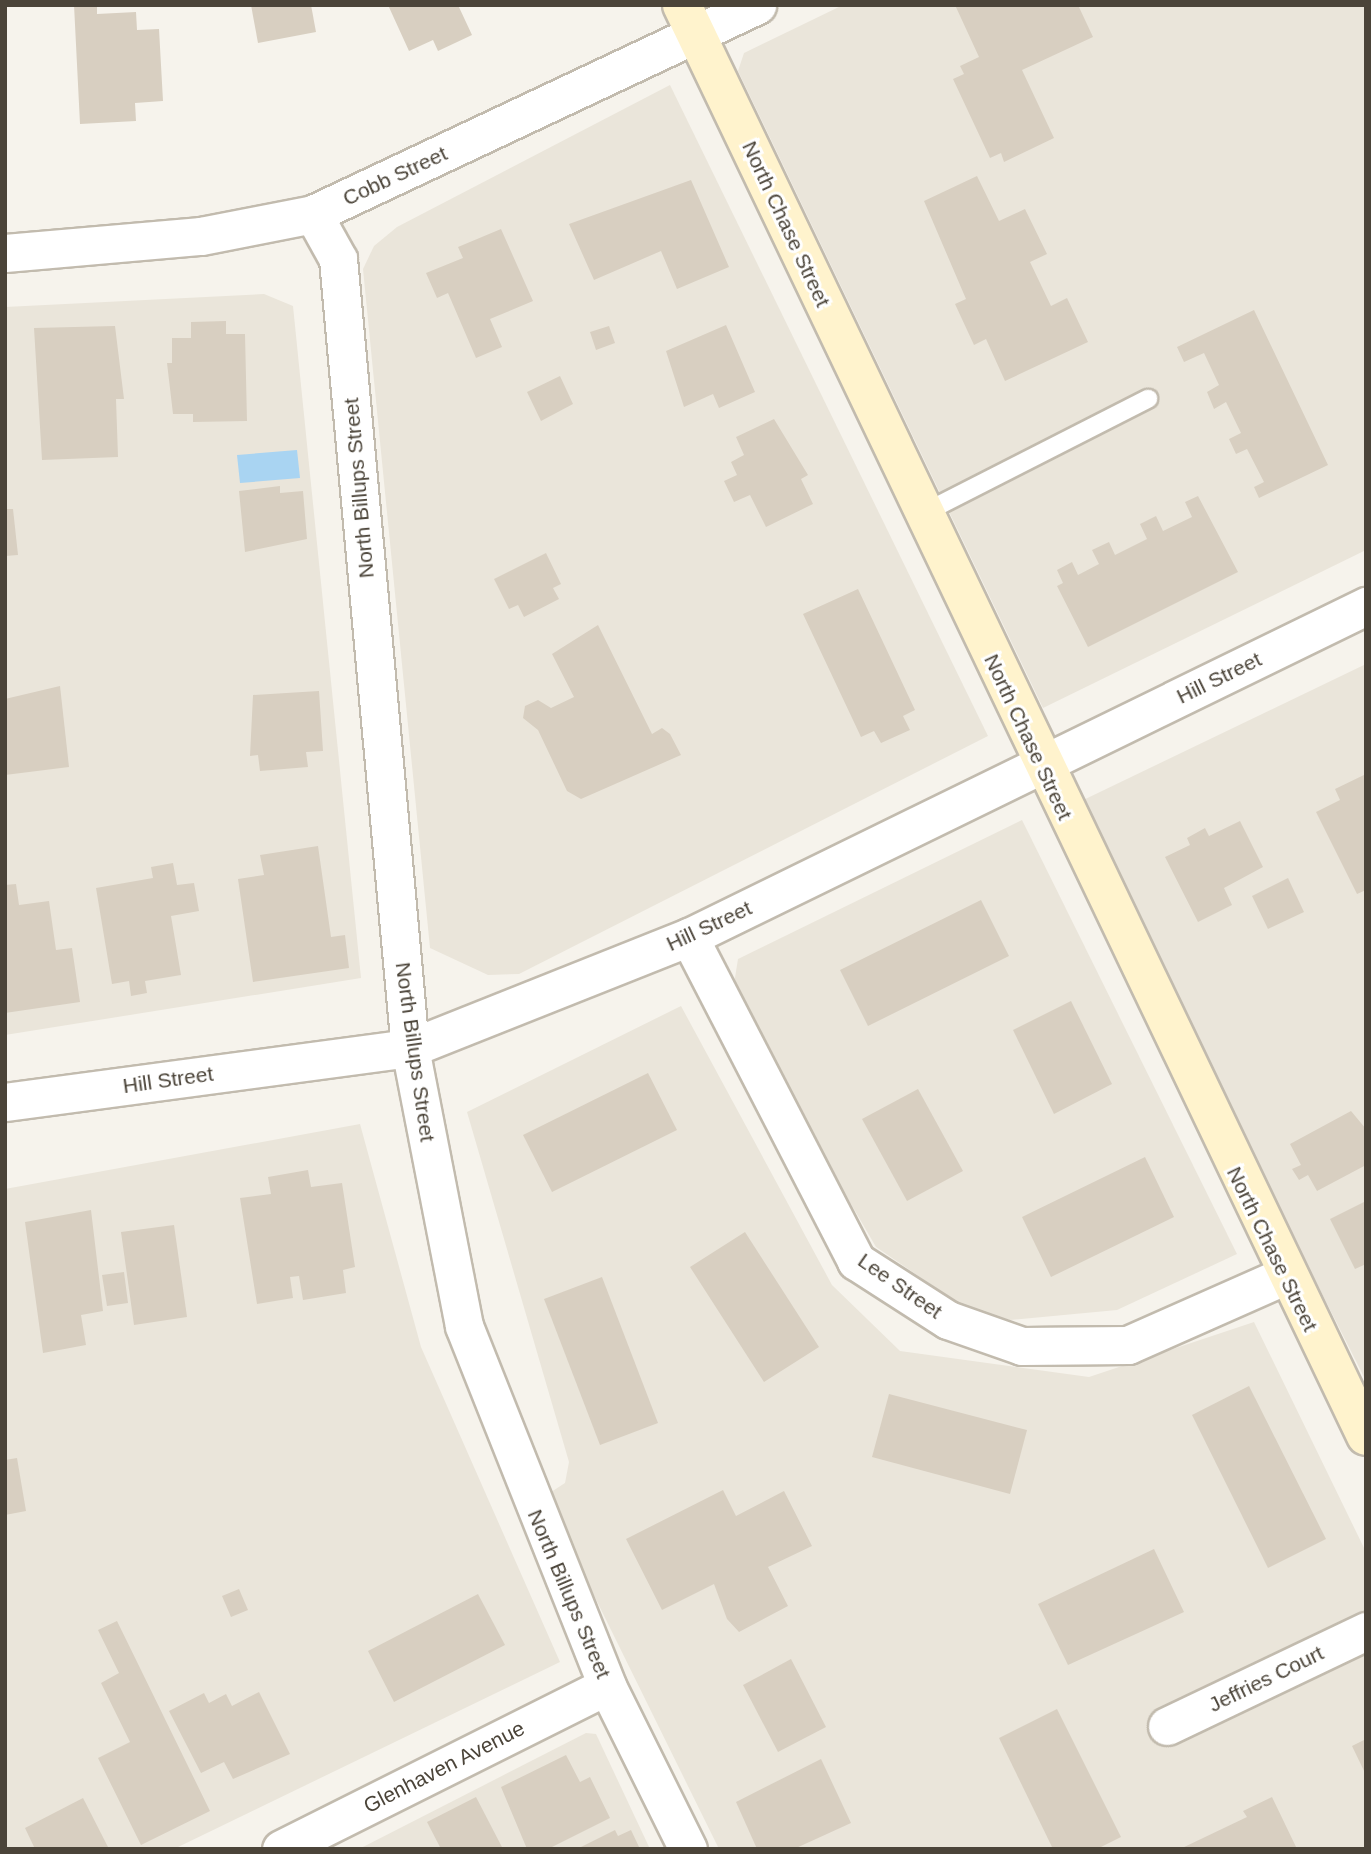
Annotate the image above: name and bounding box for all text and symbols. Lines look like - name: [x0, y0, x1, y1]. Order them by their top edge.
- street label: North Chase Street: [737, 137, 835, 311]
- street label: Cobb Street: [339, 141, 451, 211]
- street label: North Billups Street: [339, 397, 379, 579]
- street label: Hill Street: [1173, 647, 1265, 709]
- street label: North Chase Street: [979, 650, 1077, 824]
- street label: Hill Street: [662, 895, 756, 957]
- street label: North Billups Street: [390, 961, 440, 1143]
- street label: Hill Street: [121, 1061, 215, 1099]
- street label: North Chase Street: [1221, 1163, 1323, 1335]
- street label: Lee Street: [853, 1248, 947, 1324]
- street label: North Billups Street: [522, 1506, 616, 1682]
- street label: Jeffries Court: [1205, 1640, 1327, 1718]
- street label: Glenhaven Avenue: [359, 1715, 529, 1819]

